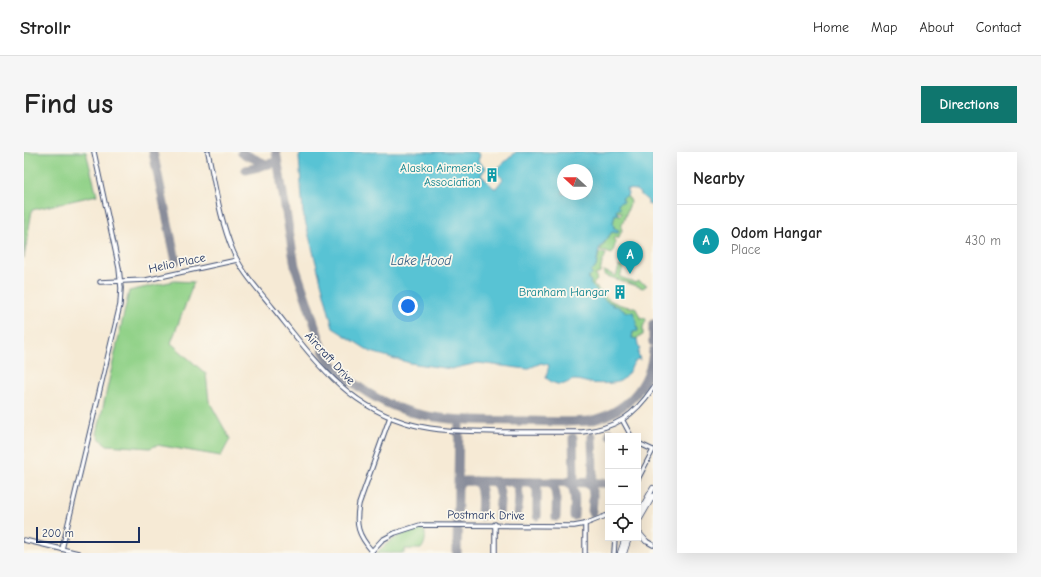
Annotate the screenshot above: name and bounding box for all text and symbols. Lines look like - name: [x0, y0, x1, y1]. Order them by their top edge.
- text: Strollr: [20, 17, 70, 39]
- text: Home: [813, 19, 849, 36]
- text: Map: [871, 19, 897, 36]
- text: About: [919, 19, 954, 36]
- text: Contact: [976, 19, 1021, 36]
- button: Directions: [921, 86, 1017, 123]
- text: Find us: [24, 88, 113, 120]
- place label: Alaska Airmen's Association: [400, 161, 481, 189]
- north arrow: [557, 164, 593, 200]
- building icon: Alaska Airmen's Association: [484, 167, 500, 183]
- text: Nearby: [693, 169, 744, 188]
- text: Odom Hangar: [731, 224, 822, 242]
- text: A: [702, 233, 710, 248]
- text: 430 m: [965, 233, 1001, 248]
- pin: A: [617, 241, 643, 274]
- text: Place: [731, 242, 761, 257]
- street label: Helio Place: [147, 250, 207, 276]
- water label: Lake Hood: [391, 253, 452, 268]
- building icon: Branham Hangar: [612, 284, 628, 300]
- place label: Branham Hangar: [519, 285, 609, 299]
- your location: [398, 296, 418, 316]
- street label: Aircraft Drive: [302, 329, 358, 387]
- map controls: [605, 433, 641, 541]
- button: +: [605, 433, 641, 469]
- button: −: [605, 469, 641, 505]
- button: locate: [605, 505, 641, 541]
- street label: Postmark Drive: [447, 507, 525, 523]
- scale bar: [36, 525, 140, 544]
- text: 200 m: [42, 527, 74, 540]

